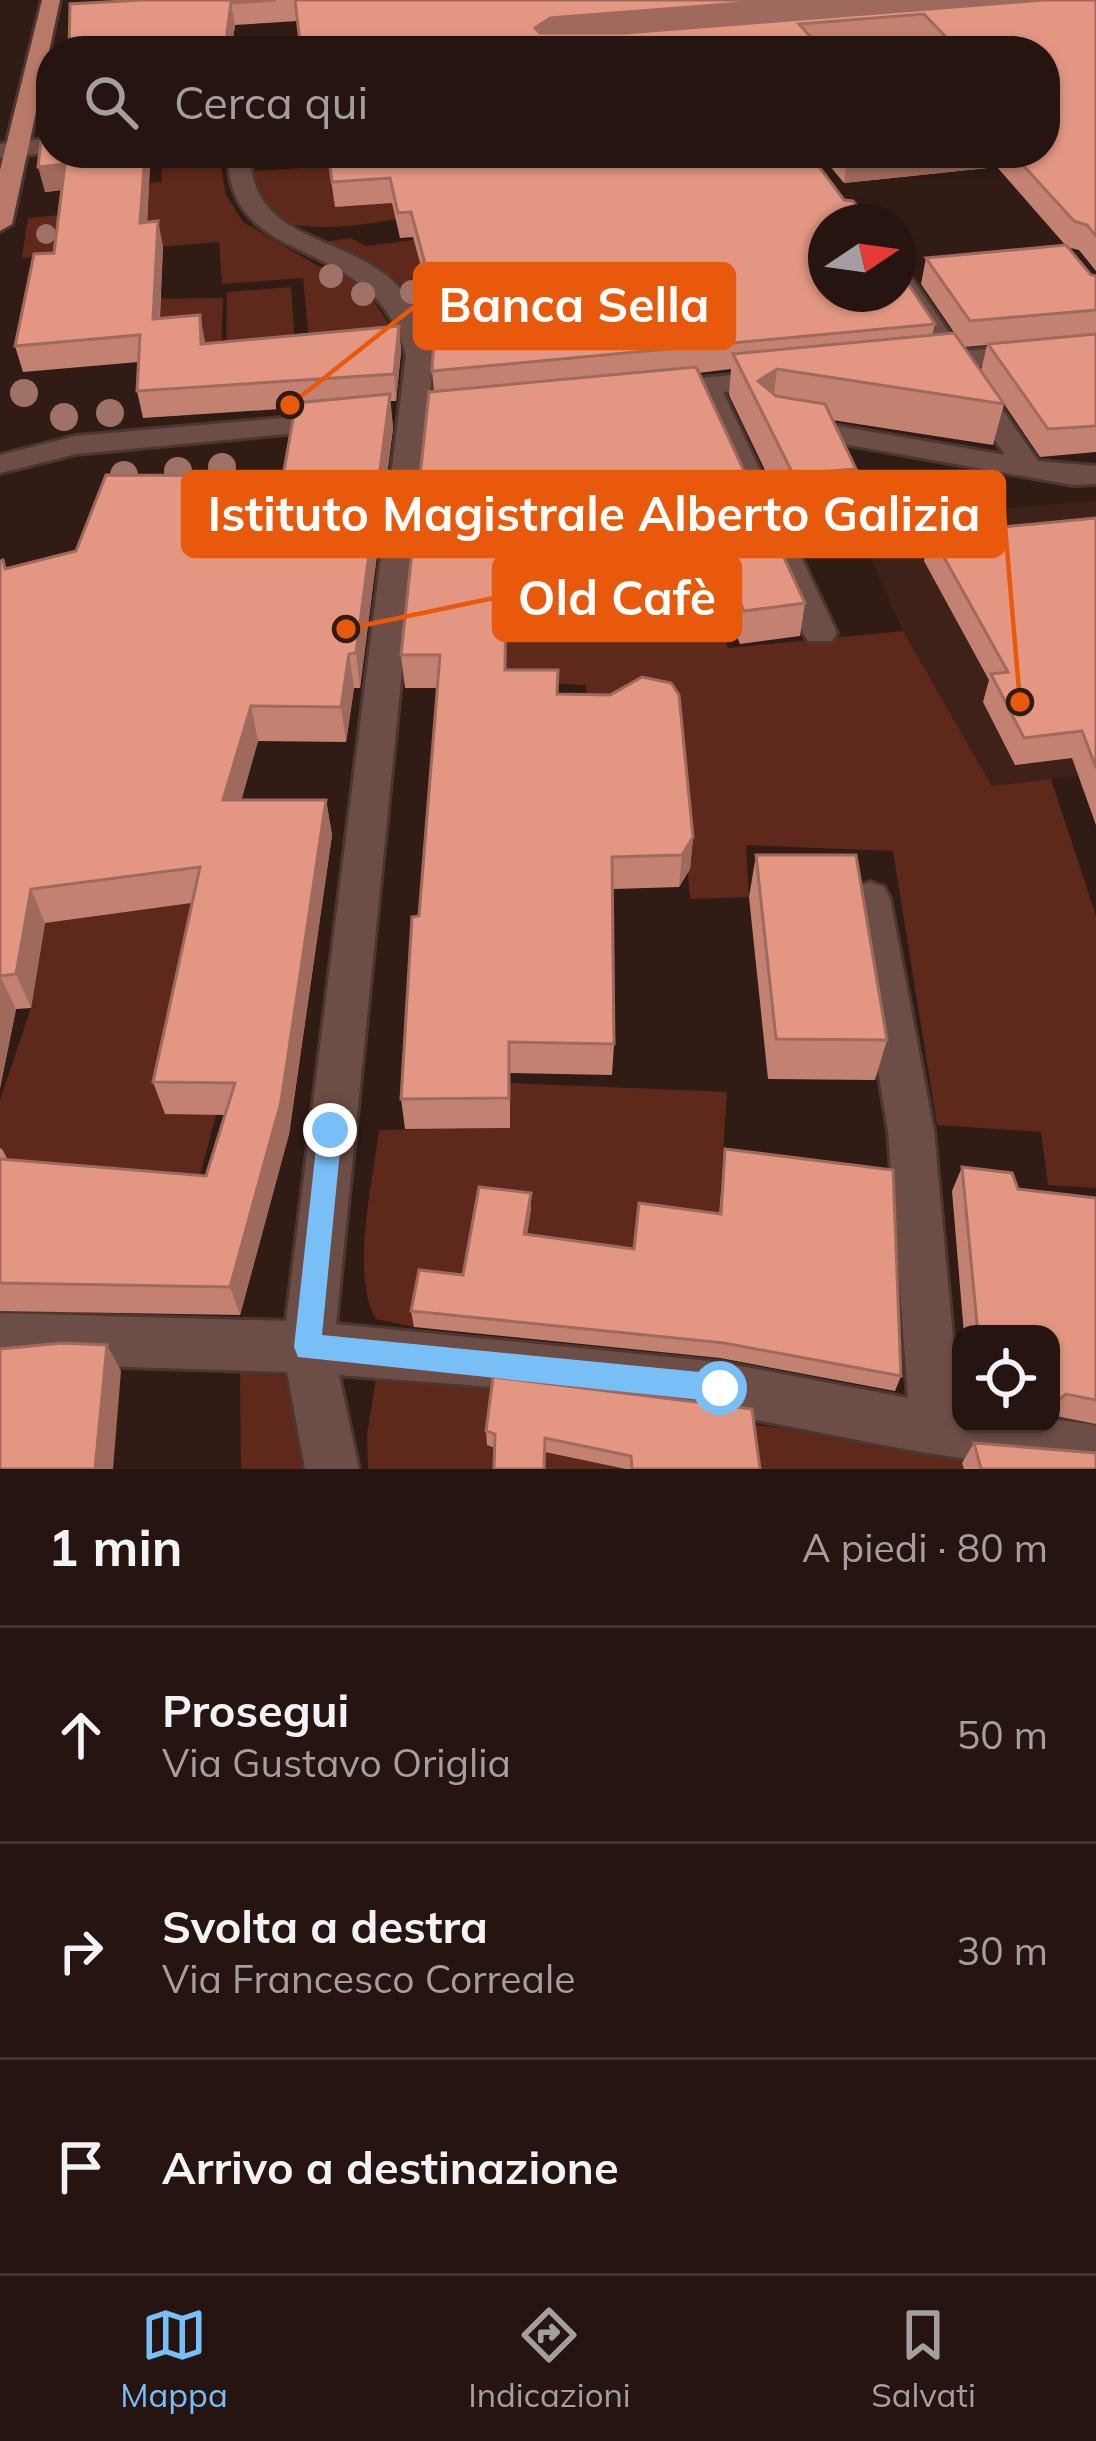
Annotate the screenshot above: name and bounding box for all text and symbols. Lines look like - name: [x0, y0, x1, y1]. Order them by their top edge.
- search box: [36, 36, 1060, 168]
- icon: search: [78, 69, 144, 135]
- text: Cerca qui: [174, 74, 368, 130]
- north arrow: [808, 204, 916, 312]
- callout: Banca Sella: [415, 264, 734, 348]
- text: Banca Sella: [439, 274, 709, 334]
- callout: Istituto Magistrale Alberto Galizia: [183, 472, 1004, 556]
- text: Istituto Magistrale Alberto Galizia: [208, 483, 980, 543]
- callout: Old Cafè: [494, 556, 740, 640]
- text: Old Cafè: [518, 567, 716, 627]
- route end: [303, 1103, 357, 1157]
- map controls: [952, 1325, 1060, 1433]
- button: locate: [952, 1325, 1060, 1433]
- route start: [693, 1361, 747, 1415]
- text: 1 min: [48, 1515, 183, 1579]
- text: A piedi · 80 m: [802, 1523, 1048, 1572]
- text: Prosegui: [162, 1682, 349, 1738]
- icon: ahead: [48, 1702, 114, 1768]
- text: 50 m: [957, 1710, 1048, 1759]
- text: Via Gustavo Origlia: [162, 1738, 511, 1787]
- text: Svolta a destra: [162, 1898, 488, 1954]
- icon: right: [48, 1918, 114, 1984]
- text: 30 m: [957, 1926, 1048, 1975]
- text: Via Francesco Correale: [162, 1954, 575, 2003]
- icon: arrive: [48, 2134, 114, 2200]
- text: Arrivo a destinazione: [162, 2139, 619, 2195]
- tab: Mappa: [120, 2302, 228, 2415]
- tab: Indicazioni: [468, 2302, 631, 2415]
- tab: Salvati: [871, 2302, 976, 2415]

